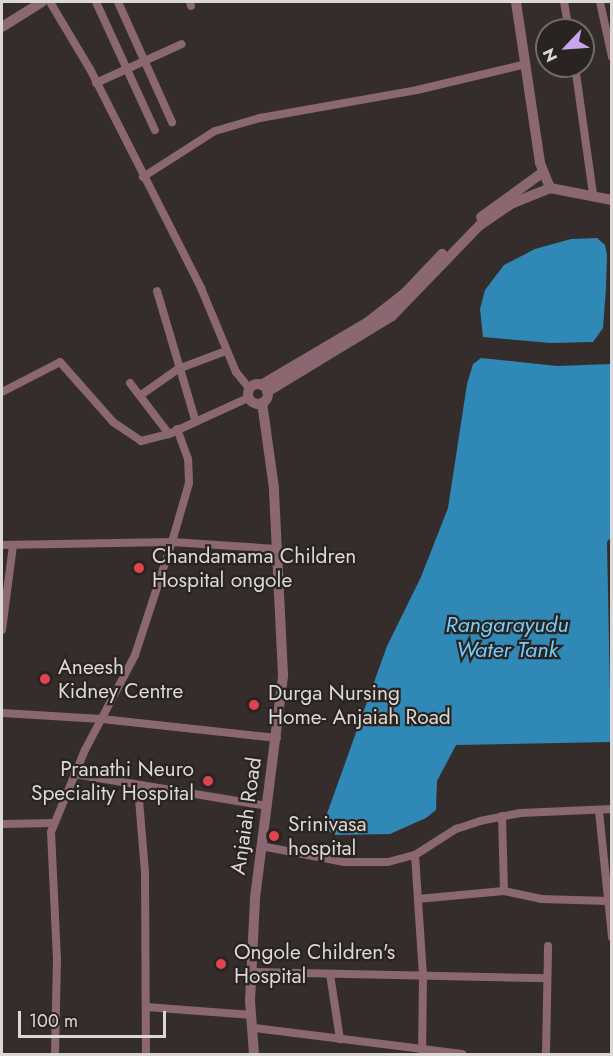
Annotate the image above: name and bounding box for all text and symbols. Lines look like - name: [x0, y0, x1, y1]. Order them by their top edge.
- north arrow: [535, 18, 595, 78]
- text: N: [537, 44, 563, 66]
- place label: Chandamama Children Hospital ongole: [152, 543, 356, 593]
- marker: Chandamama Children Hospital ongole: [130, 559, 148, 577]
- water label: Rangarayudu Water Tank: [446, 611, 568, 662]
- place label: Aneesh Kidney Centre: [58, 654, 183, 704]
- marker: Aneesh Kidney Centre: [36, 670, 54, 688]
- place label: Durga Nursing Home- Anjaiah Road: [268, 680, 451, 730]
- marker: Durga Nursing Home- Anjaiah Road: [245, 696, 263, 714]
- place label: Pranathi Neuro Speciality Hospital: [31, 756, 194, 806]
- street label: Anjaiah Road: [225, 756, 267, 876]
- marker: Pranathi Neuro Speciality Hospital: [199, 772, 217, 790]
- place label: Srinivasa hospital: [288, 811, 367, 861]
- marker: Srinivasa hospital: [265, 827, 283, 845]
- place label: Ongole Children's Hospital: [234, 939, 395, 989]
- marker: Ongole Children's Hospital: [212, 955, 230, 973]
- scale bar: [21, 999, 170, 1037]
- text: 100 m: [29, 1008, 78, 1034]

